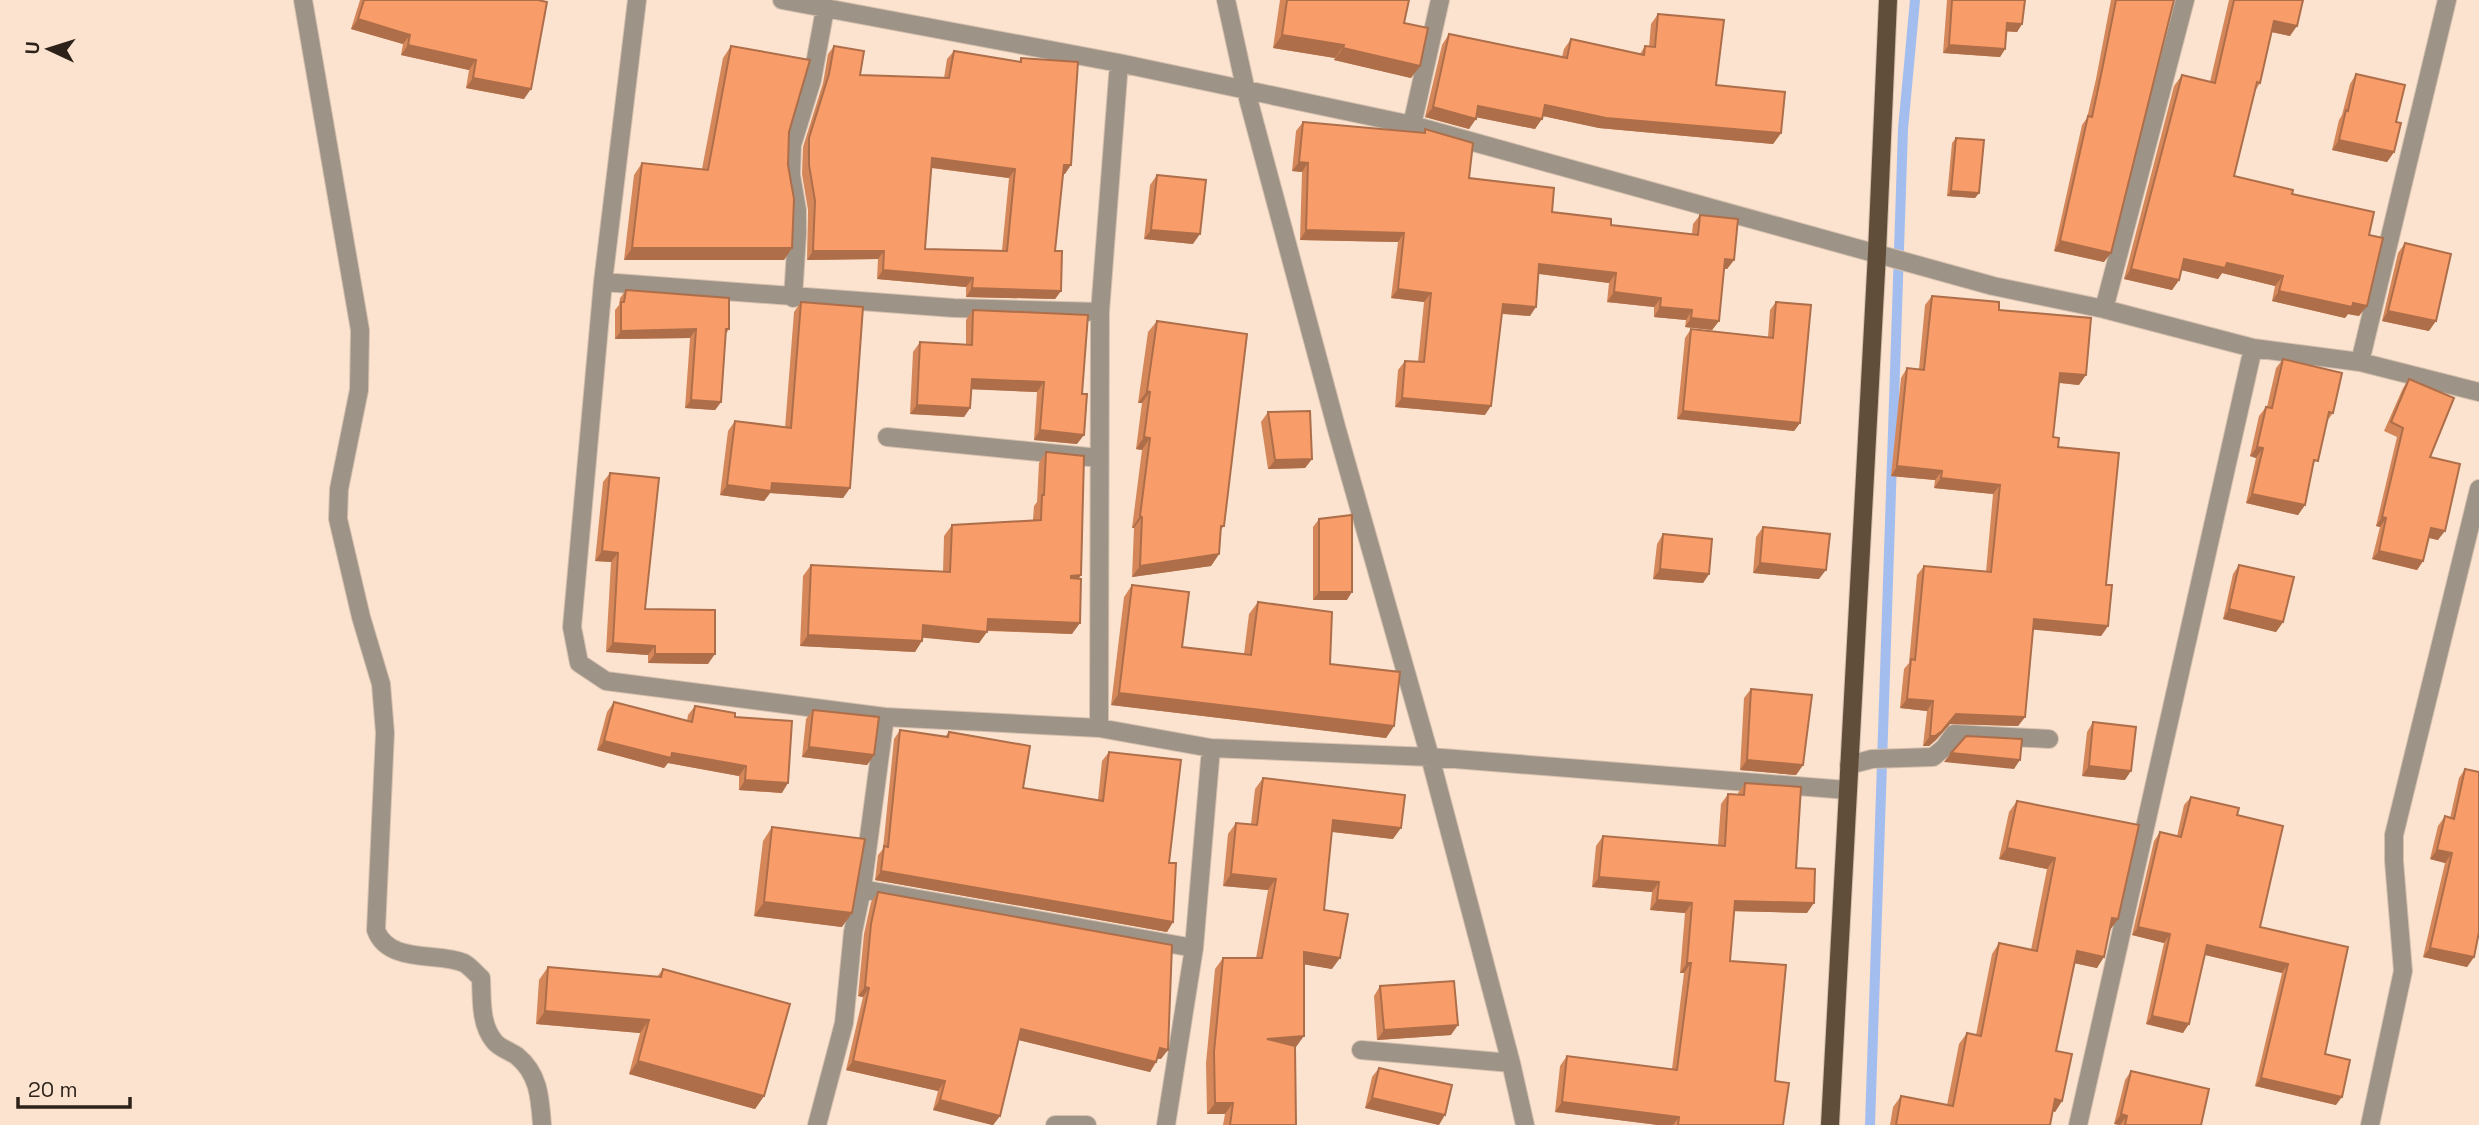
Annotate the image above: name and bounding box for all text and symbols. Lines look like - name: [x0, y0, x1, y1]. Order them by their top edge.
- north arrow: [14, 14, 84, 84]
- text: U: [20, 41, 45, 55]
- scale bar: [18, 1066, 130, 1110]
- text: 20 m: [28, 1076, 78, 1103]

